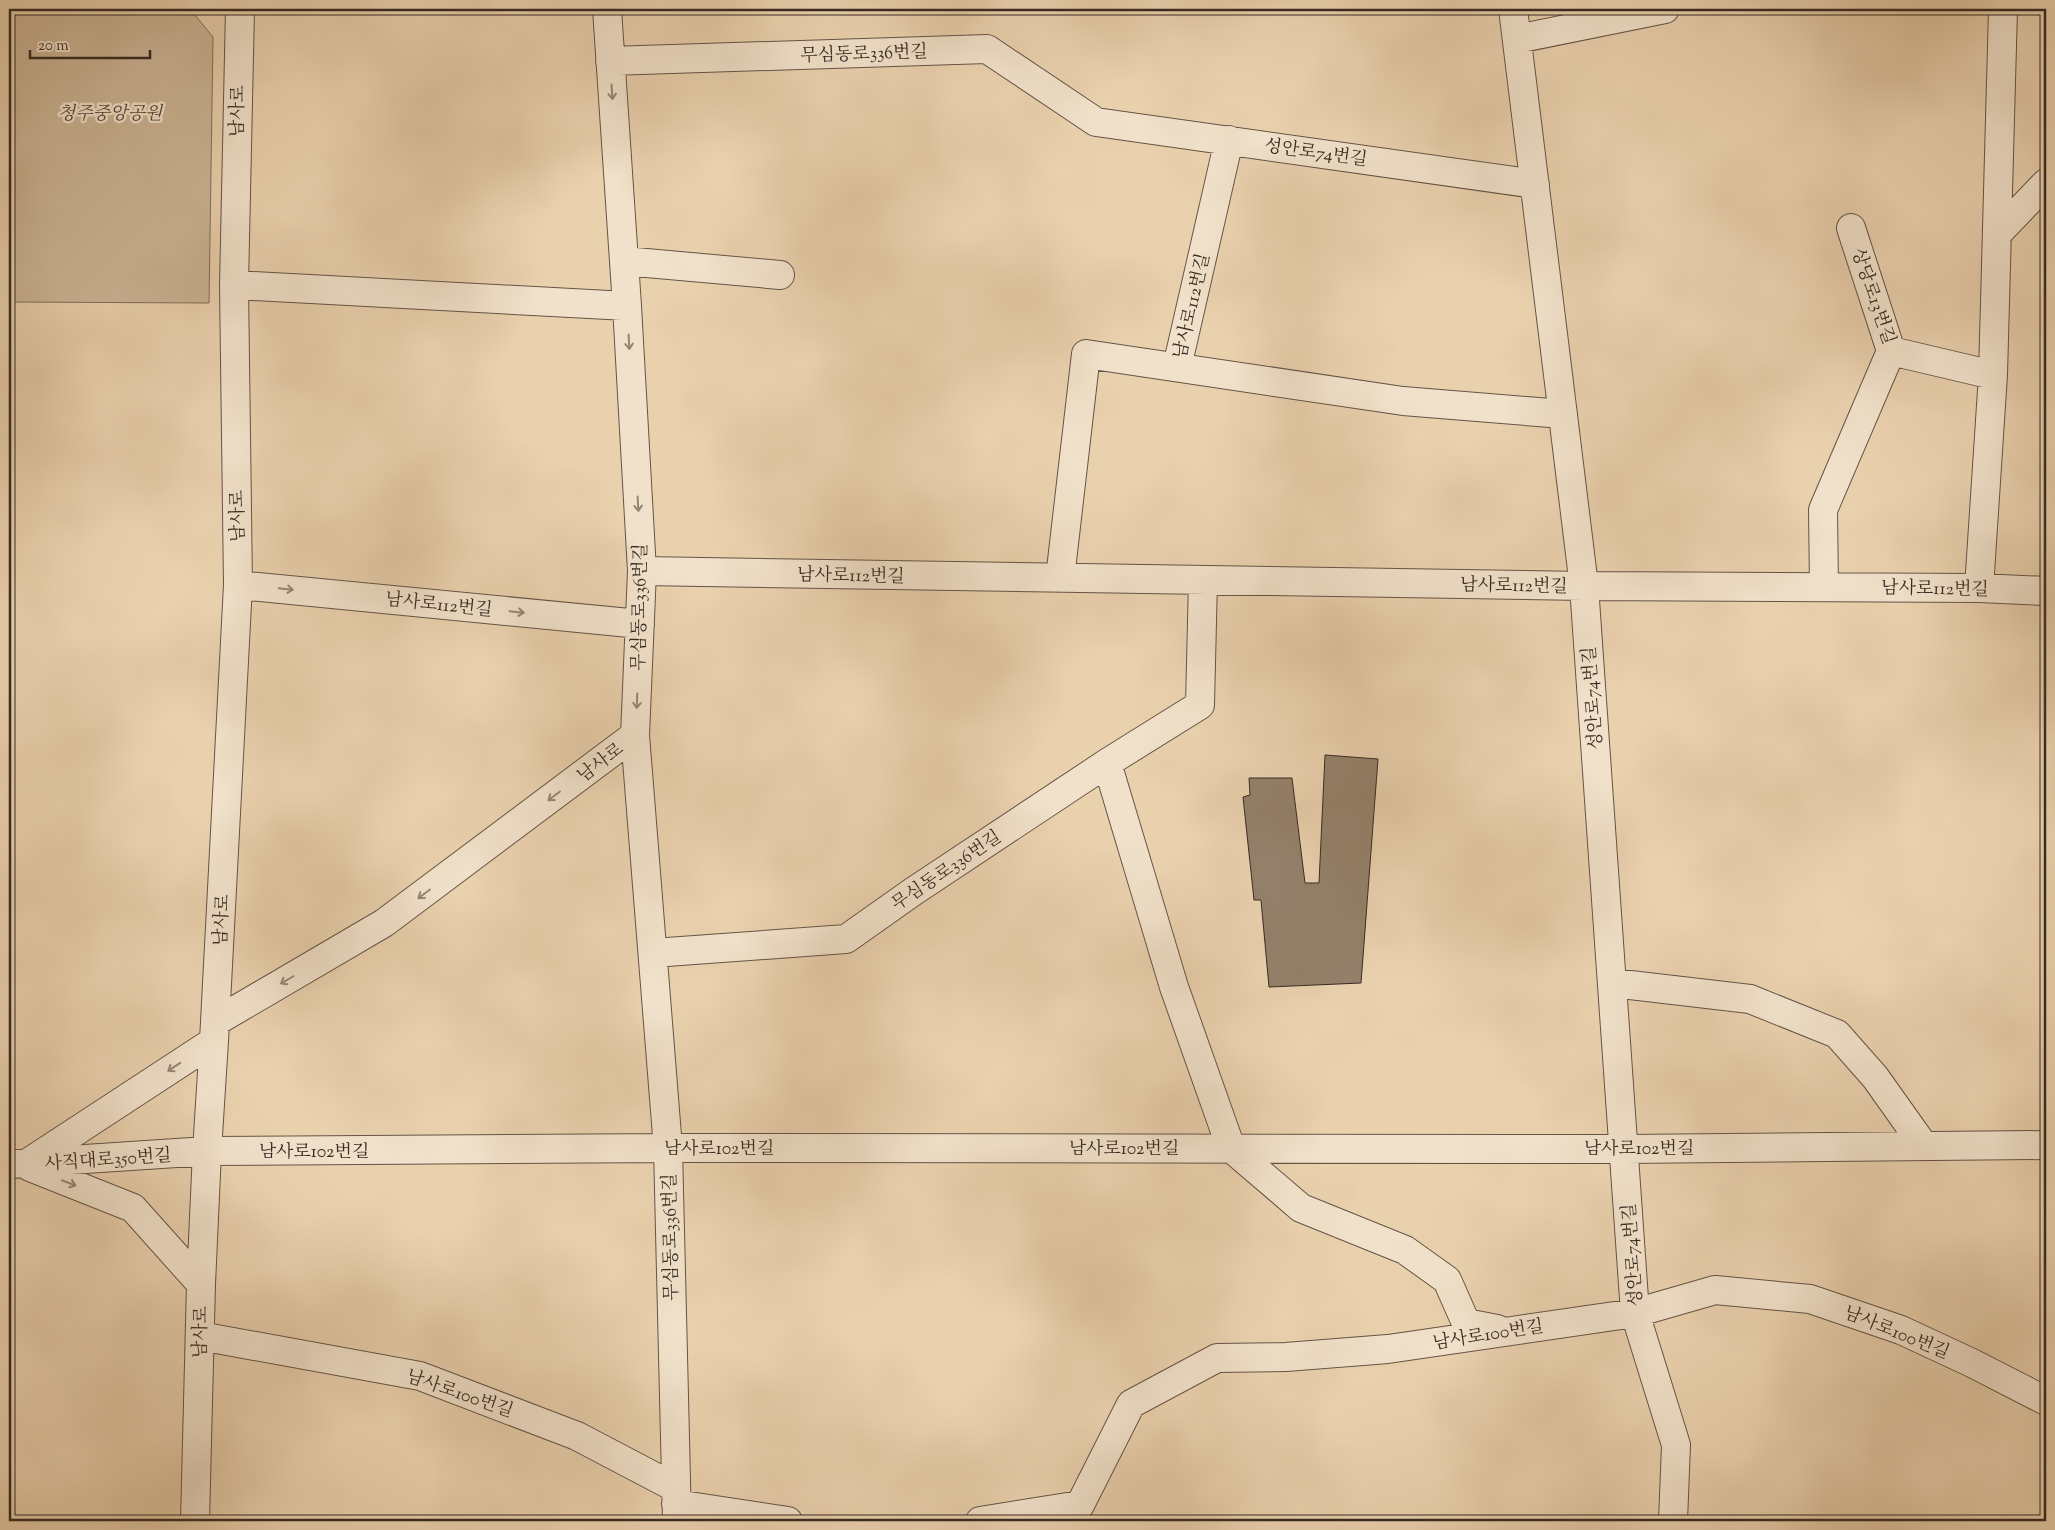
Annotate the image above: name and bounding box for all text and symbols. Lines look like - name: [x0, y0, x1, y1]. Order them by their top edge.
- scale bar: [30, 28, 150, 60]
- text: 20 m: [38, 36, 69, 57]
- street label: 무심동로336번길: [800, 40, 928, 70]
- one-way arrow: [608, 84, 617, 100]
- street label: 남사로: [226, 85, 252, 137]
- park label: 청주중앙공원: [58, 102, 164, 128]
- street label: 성안로74번길: [1263, 134, 1369, 174]
- street label: 상당로13번길: [1843, 245, 1901, 348]
- street label: 남사로112번길: [1168, 251, 1218, 362]
- one-way arrow: [625, 333, 634, 349]
- street label: 남사로: [226, 490, 252, 542]
- one-way arrow: [634, 496, 643, 512]
- street label: 무심동로336번길: [627, 543, 655, 671]
- street label: 남사로112번길: [797, 563, 905, 591]
- street label: 남사로112번길: [1460, 573, 1568, 601]
- street label: 남사로112번길: [1881, 576, 1989, 604]
- one-way arrow: [278, 585, 294, 594]
- street label: 남사로112번길: [384, 587, 494, 625]
- one-way arrow: [509, 607, 525, 617]
- street label: 성안로74번길: [1577, 645, 1611, 751]
- one-way arrow: [632, 693, 641, 709]
- street label: 남사로: [573, 738, 630, 790]
- one-way arrow: [547, 791, 561, 801]
- street label: 무심동로336번길: [887, 825, 1007, 918]
- one-way arrow: [418, 888, 431, 899]
- street label: 남사로: [209, 893, 237, 947]
- one-way arrow: [280, 976, 295, 986]
- one-way arrow: [167, 1062, 181, 1072]
- street label: 남사로102번길: [664, 1137, 774, 1163]
- street label: 남사로102번길: [1069, 1137, 1179, 1163]
- street label: 남사로102번길: [1584, 1137, 1694, 1163]
- street label: 남사로102번길: [259, 1140, 369, 1166]
- street label: 사직대로350번길: [44, 1144, 173, 1178]
- street label: 무심동로336번길: [658, 1173, 686, 1301]
- one-way arrow: [61, 1179, 77, 1188]
- street label: 성안로74번길: [1617, 1202, 1651, 1308]
- street label: 남사로100번길: [1839, 1301, 1953, 1367]
- street label: 남사로: [189, 1306, 215, 1358]
- street label: 남사로100번길: [1431, 1314, 1546, 1358]
- street label: 남사로100번길: [402, 1364, 517, 1425]

